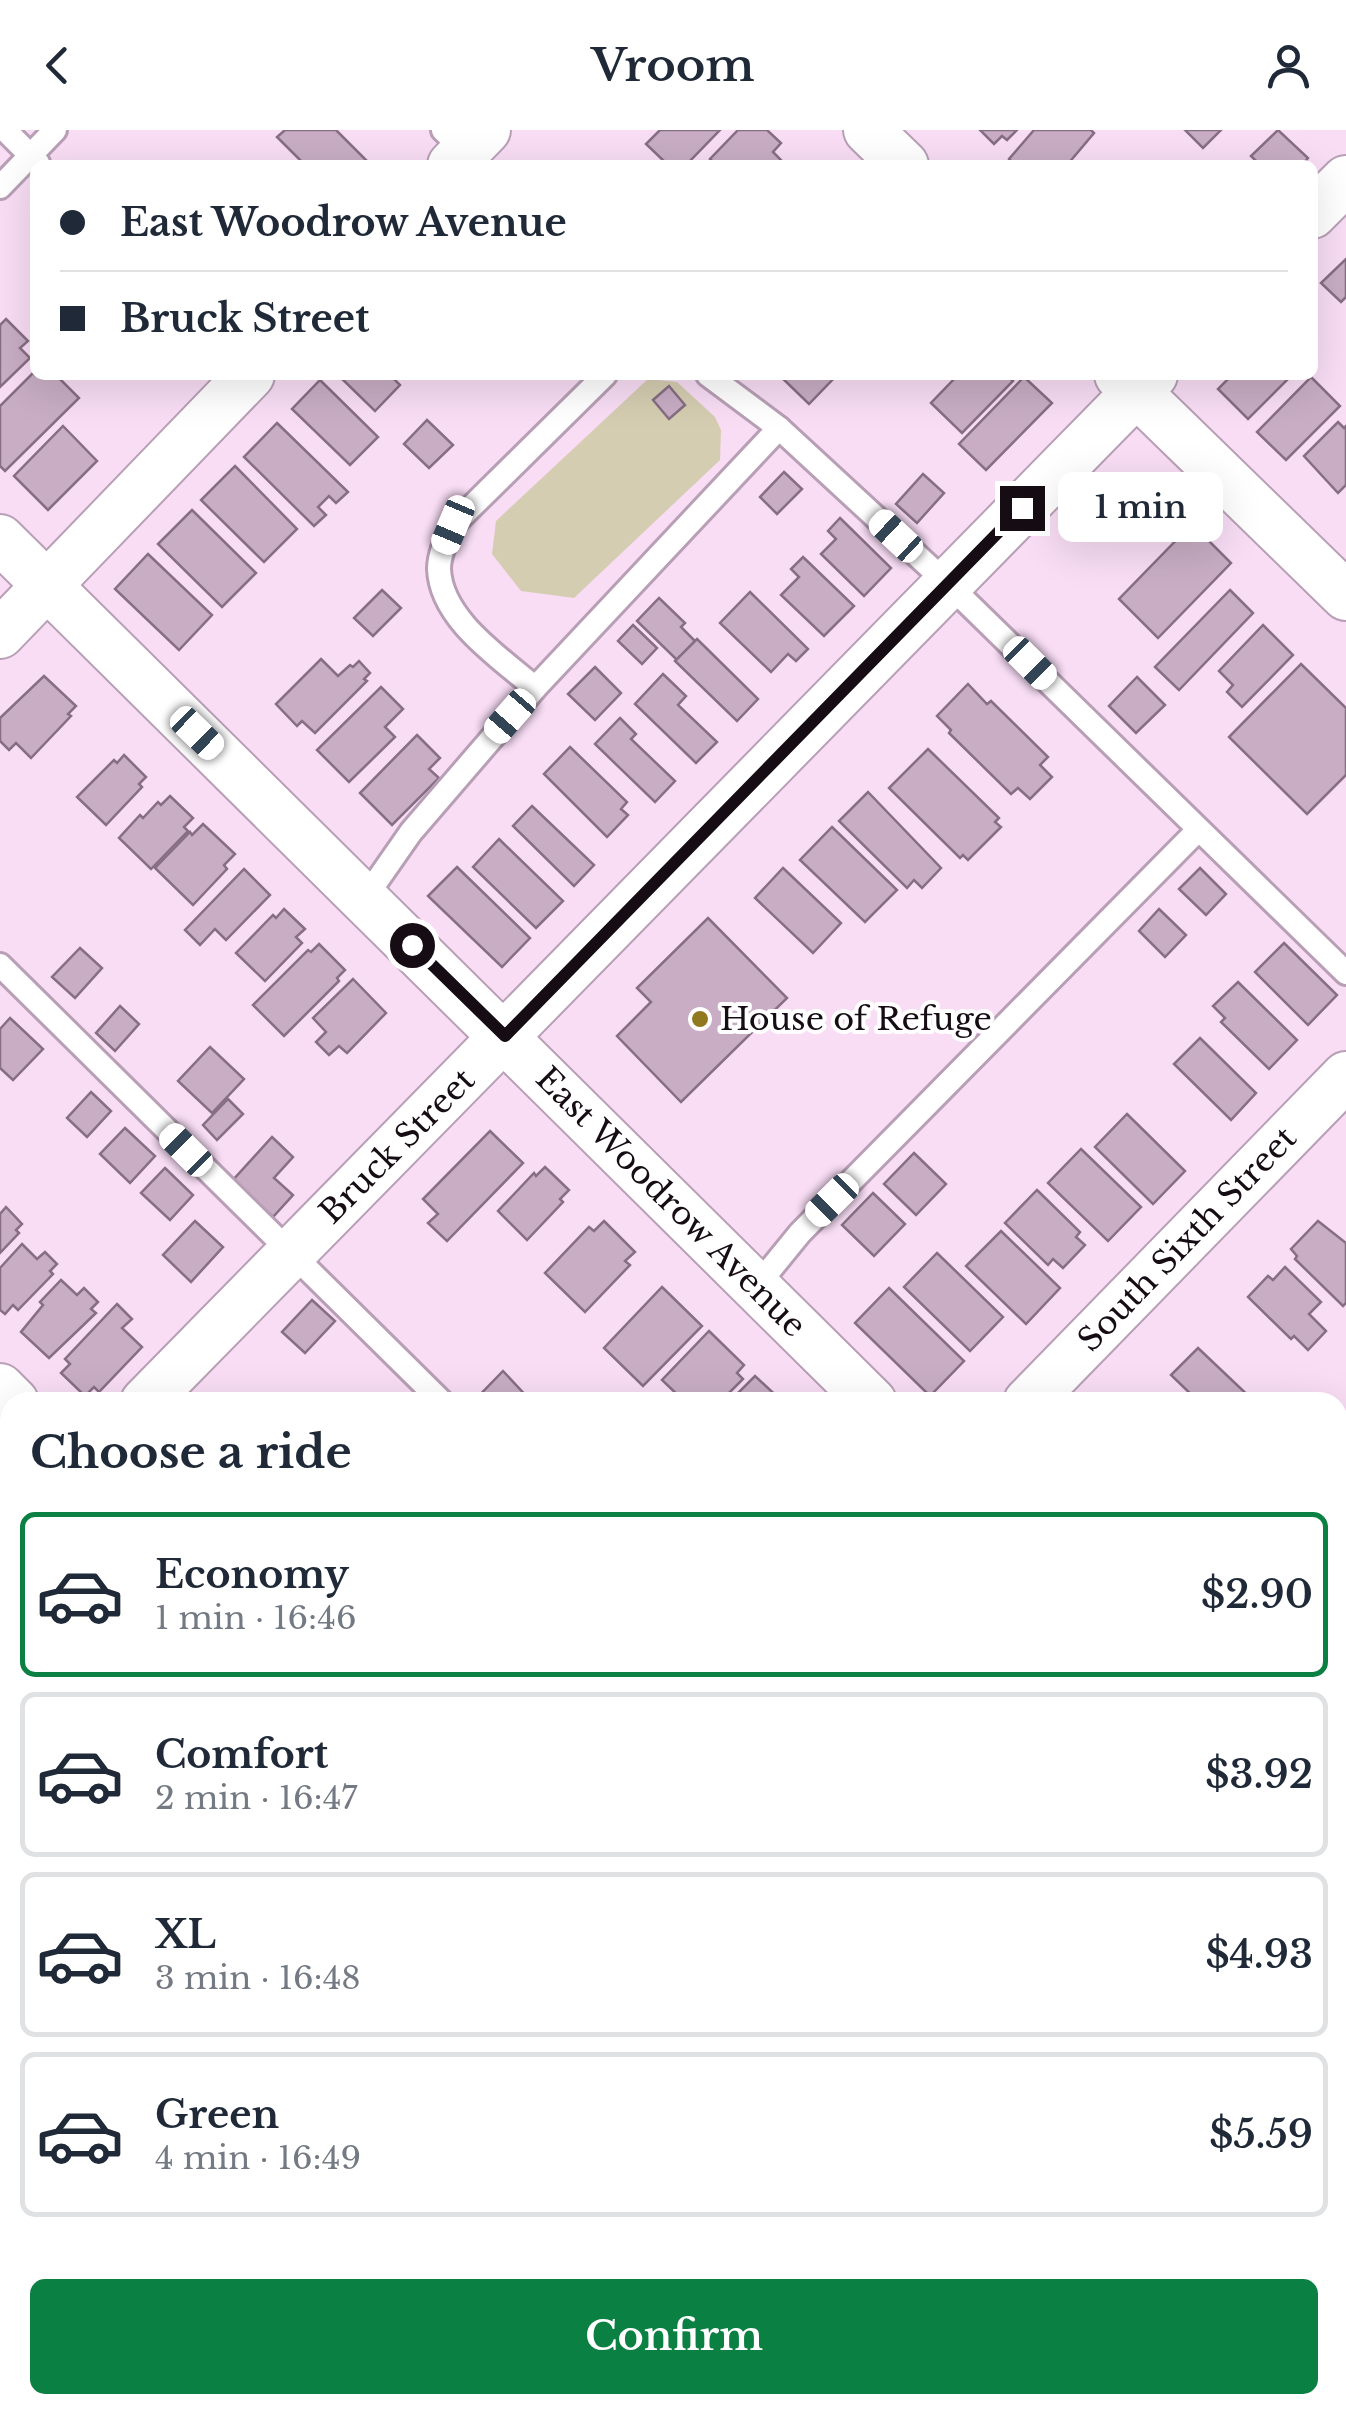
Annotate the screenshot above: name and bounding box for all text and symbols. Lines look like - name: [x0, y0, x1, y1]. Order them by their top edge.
- text: Vroom: [591, 37, 755, 93]
- icon: back: [30, 38, 85, 93]
- icon: person: [1261, 38, 1316, 93]
- text: East Woodrow Avenue: [120, 199, 567, 246]
- text: Bruck Street: [120, 295, 370, 342]
- callout: 1 min: [1057, 473, 1222, 543]
- route end: [1000, 486, 1045, 531]
- text: 1 min: [1094, 487, 1187, 527]
- car: [427, 492, 479, 558]
- car: [864, 505, 928, 567]
- car: [998, 631, 1062, 695]
- car: [479, 684, 541, 748]
- car: [165, 701, 229, 765]
- route start: [390, 923, 435, 968]
- place label: House of Refuge: [720, 999, 992, 1039]
- marker: House of Refuge: [689, 1008, 711, 1030]
- street label: East Woodrow Avenue: [528, 1059, 814, 1345]
- street label: Bruck Street: [311, 1060, 483, 1232]
- car: [154, 1118, 218, 1182]
- street label: South Sixth Street: [1069, 1118, 1305, 1360]
- car: [800, 1168, 864, 1232]
- text: Choose a ride: [30, 1424, 352, 1480]
- icon: car: [35, 1550, 125, 1640]
- text: Economy: [155, 1551, 349, 1598]
- text: $2.90: [1201, 1571, 1313, 1618]
- text: 1 min · 16:46: [155, 1598, 357, 1638]
- icon: car: [35, 1730, 125, 1820]
- text: Comfort: [155, 1731, 328, 1778]
- text: $3.92: [1205, 1751, 1313, 1798]
- text: 2 min · 16:47: [155, 1778, 357, 1818]
- icon: car: [35, 1910, 125, 2000]
- text: XL: [155, 1911, 216, 1958]
- text: $4.93: [1205, 1931, 1313, 1978]
- text: 3 min · 16:48: [155, 1958, 361, 1998]
- icon: car: [35, 2090, 125, 2180]
- text: Green: [155, 2091, 279, 2138]
- text: $5.59: [1209, 2111, 1313, 2158]
- text: 4 min · 16:49: [155, 2138, 361, 2178]
- button: Confirm: [30, 2279, 1318, 2394]

